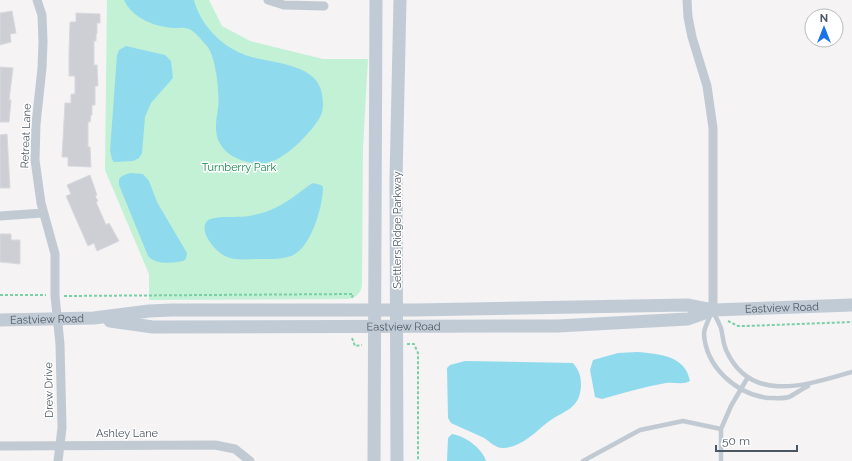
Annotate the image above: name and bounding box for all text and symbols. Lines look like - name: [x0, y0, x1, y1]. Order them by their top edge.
- north arrow: [804, 8, 844, 48]
- text: N: [820, 12, 828, 25]
- street label: Retreat Lane: [18, 103, 34, 169]
- park label: Turnberry Park: [202, 161, 276, 174]
- street label: Settlers Ridge Parkway: [391, 171, 404, 289]
- street label: Eastview Road: [745, 300, 819, 315]
- street label: Eastview Road: [10, 312, 84, 326]
- street label: Eastview Road: [366, 320, 441, 333]
- street label: Drew Drive: [42, 362, 56, 418]
- street label: Ashley Lane: [96, 427, 159, 440]
- scale bar: [716, 427, 797, 453]
- text: 50 m: [722, 434, 750, 448]

